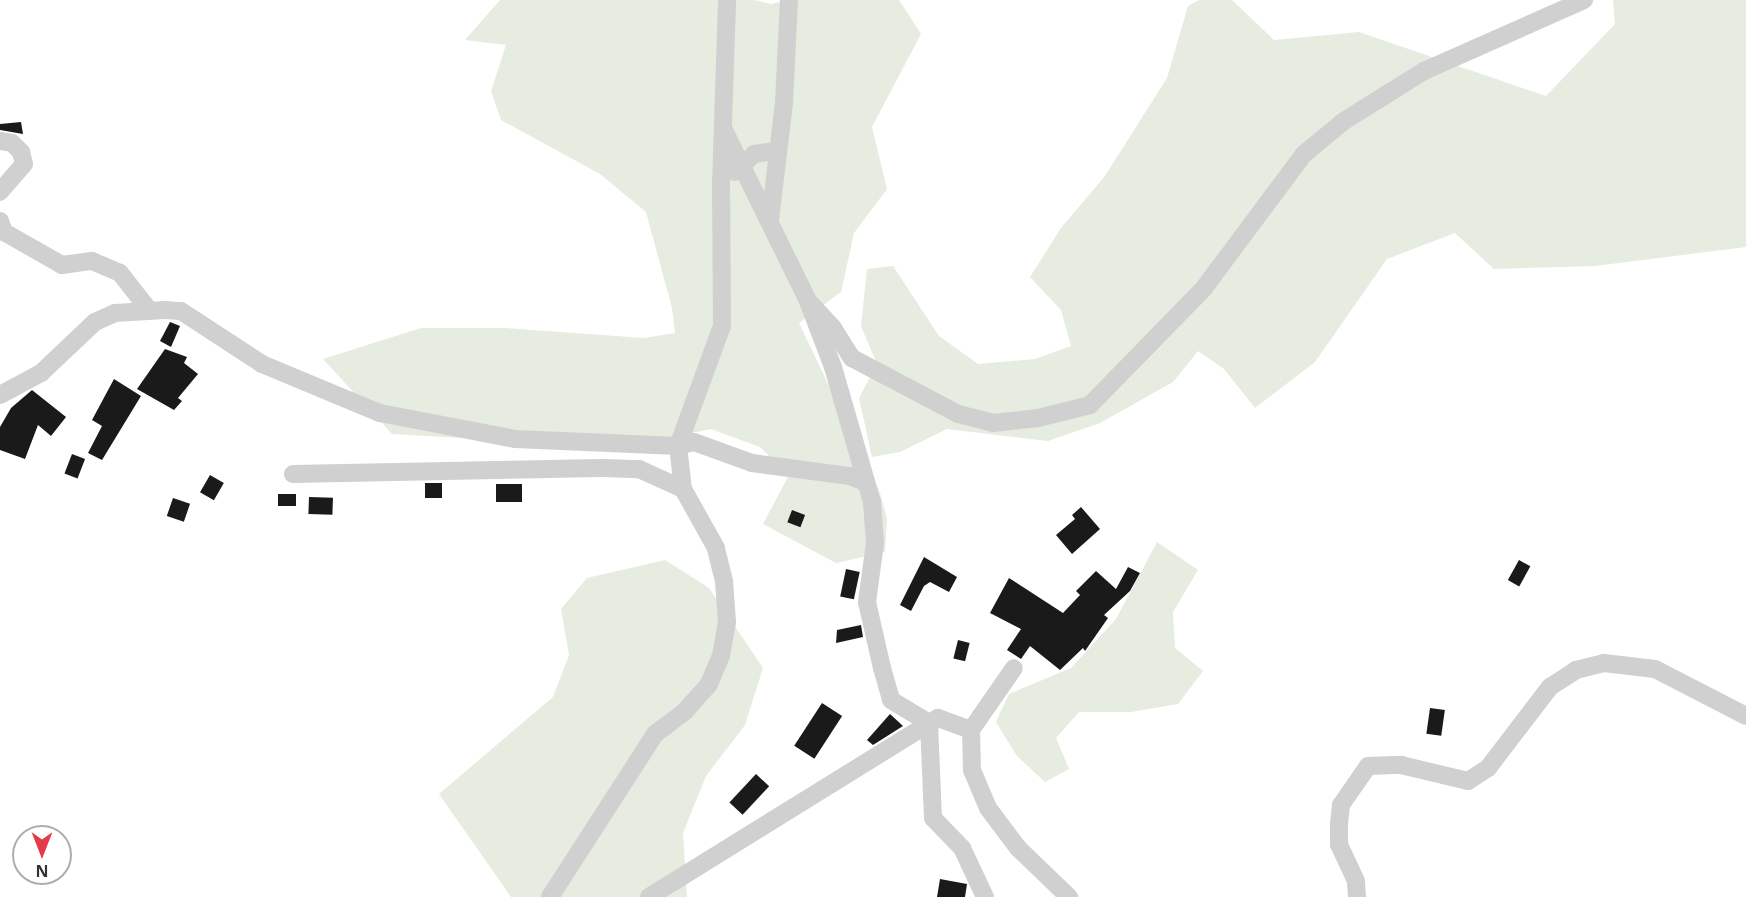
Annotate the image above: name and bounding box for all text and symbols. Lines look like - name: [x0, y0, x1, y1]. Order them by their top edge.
- north arrow: [12, 825, 72, 885]
- text: N: [36, 860, 49, 882]

